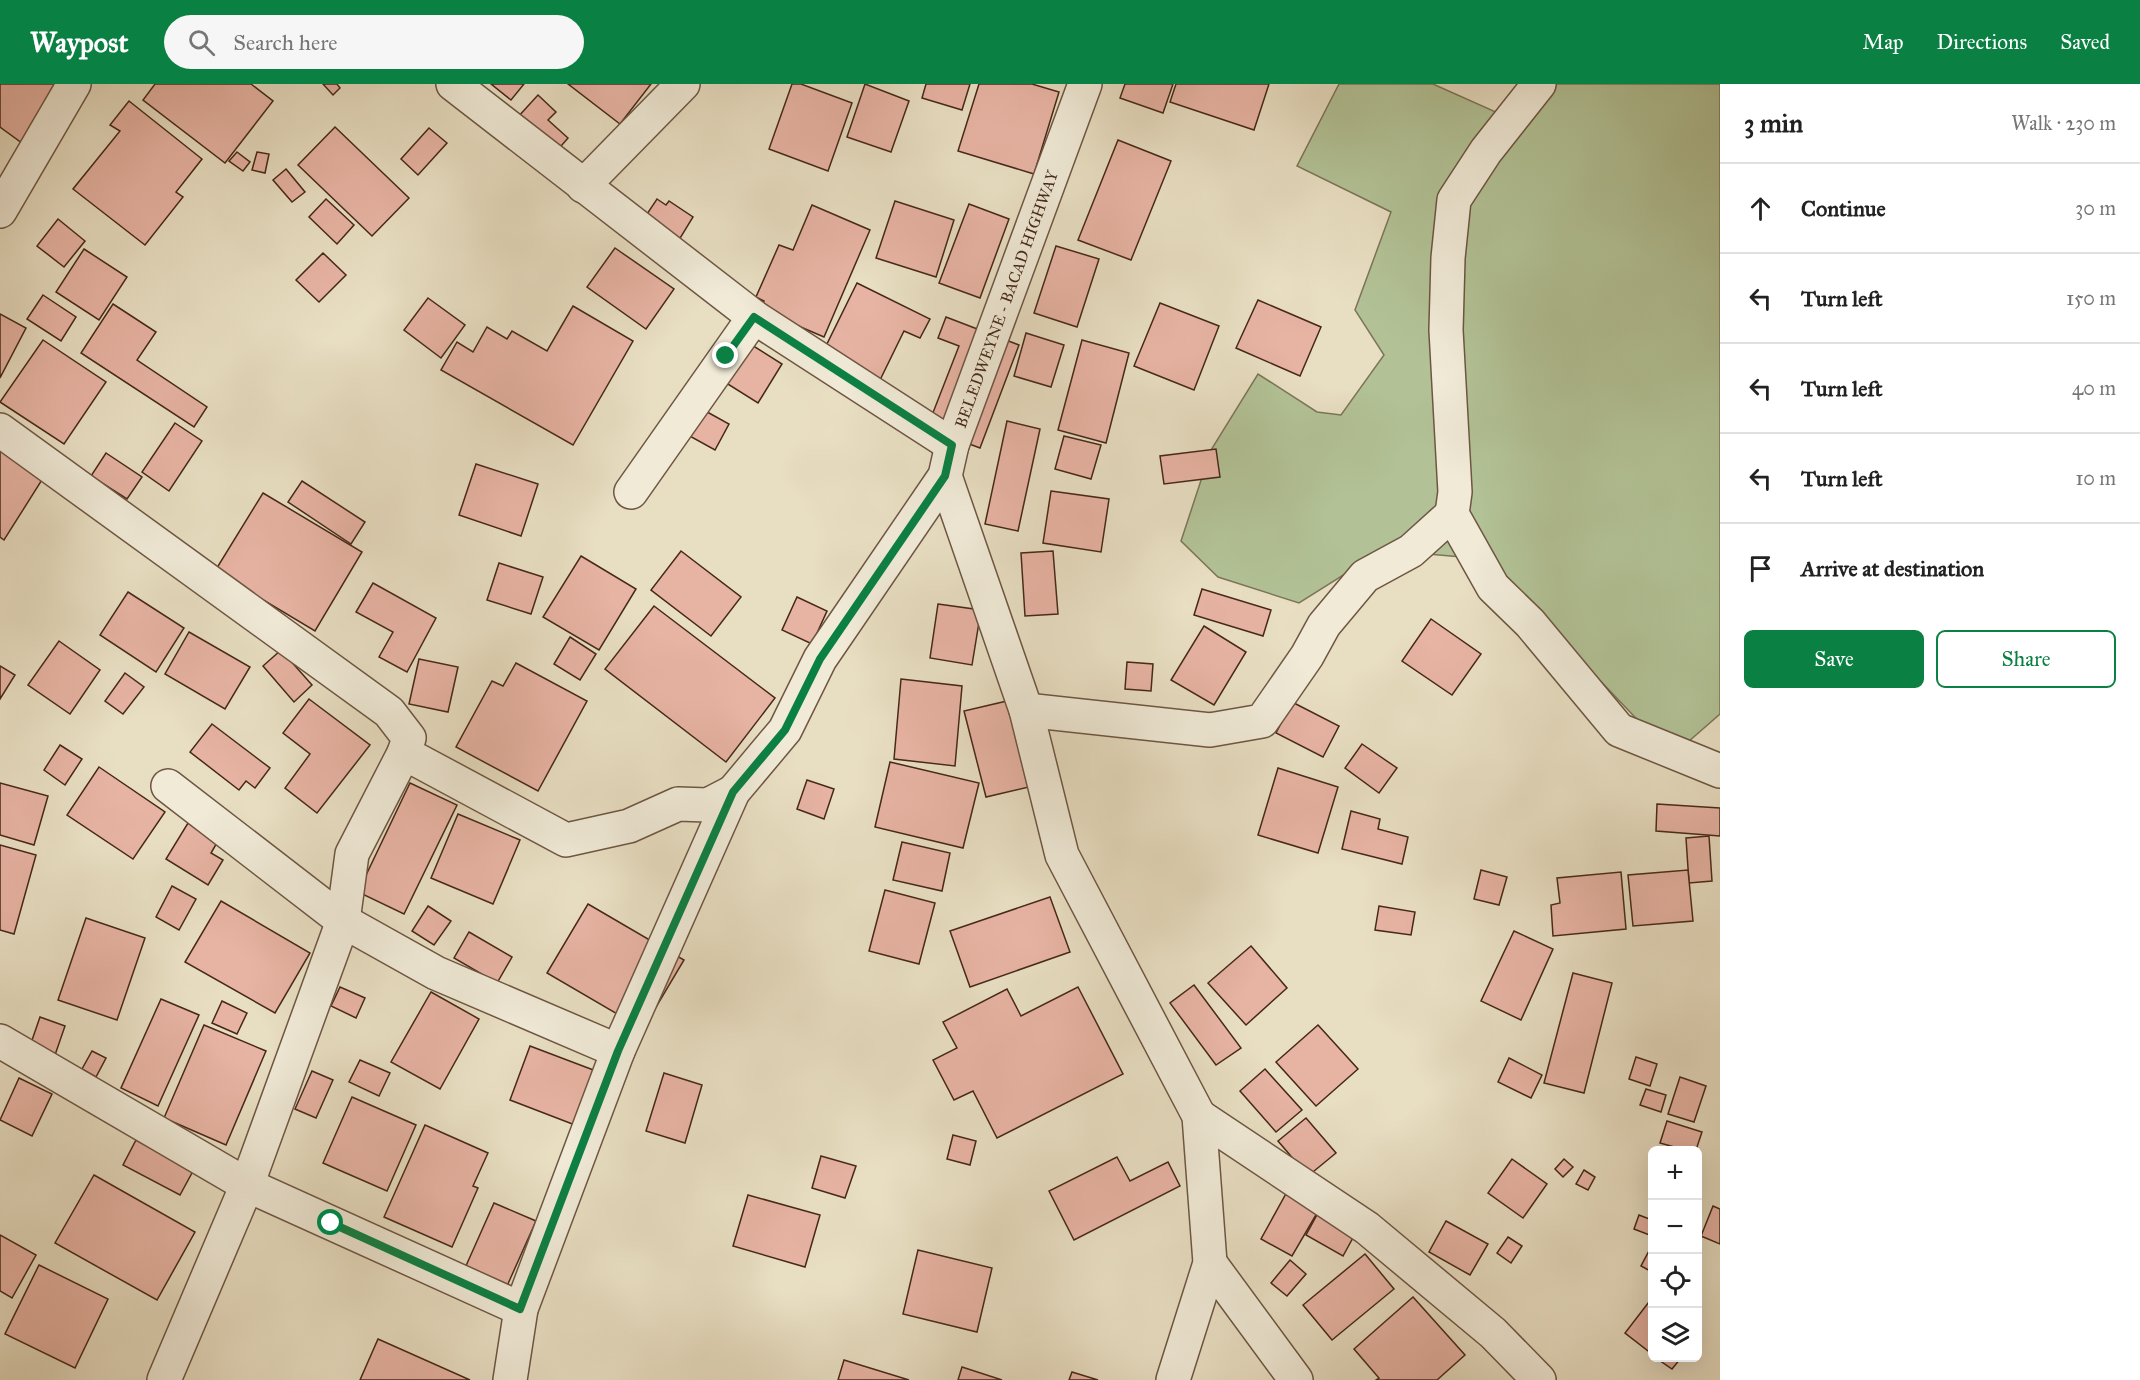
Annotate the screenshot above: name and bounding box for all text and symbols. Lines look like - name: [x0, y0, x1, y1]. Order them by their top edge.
- search box: [164, 15, 584, 69]
- text: Waypost: [30, 25, 128, 60]
- icon: search: [185, 26, 218, 59]
- text: Search here: [233, 29, 337, 56]
- text: Map: [1863, 29, 1904, 55]
- text: Directions: [1937, 29, 2027, 55]
- text: Saved: [2060, 29, 2110, 55]
- text: 3 min: [1744, 107, 1803, 139]
- text: Walk · 230 m: [2011, 111, 2116, 135]
- street label: BELEDWEYNE - BACAD HIGHWAY: [951, 167, 1062, 431]
- icon: ahead: [1744, 192, 1777, 225]
- text: Continue: [1801, 195, 1886, 222]
- text: 30 m: [2075, 196, 2116, 220]
- icon: left: [1744, 282, 1777, 315]
- text: Turn left: [1801, 285, 1883, 312]
- text: 150 m: [2066, 286, 2116, 310]
- route end: [712, 342, 738, 368]
- icon: left: [1744, 372, 1777, 405]
- text: Turn left: [1801, 375, 1883, 402]
- text: 40 m: [2072, 376, 2116, 400]
- icon: left: [1744, 462, 1777, 495]
- text: Turn left: [1801, 465, 1883, 492]
- text: 10 m: [2075, 466, 2116, 490]
- icon: arrive: [1744, 552, 1777, 585]
- text: Arrive at destination: [1801, 555, 1984, 582]
- button: Save: [1744, 630, 1924, 688]
- button: Share: [1936, 630, 2116, 688]
- map controls: [1648, 1146, 1702, 1362]
- button: +: [1648, 1146, 1702, 1200]
- button: −: [1648, 1200, 1702, 1254]
- route start: [317, 1209, 343, 1235]
- button: locate: [1648, 1254, 1702, 1308]
- button: layers: [1648, 1308, 1702, 1362]

